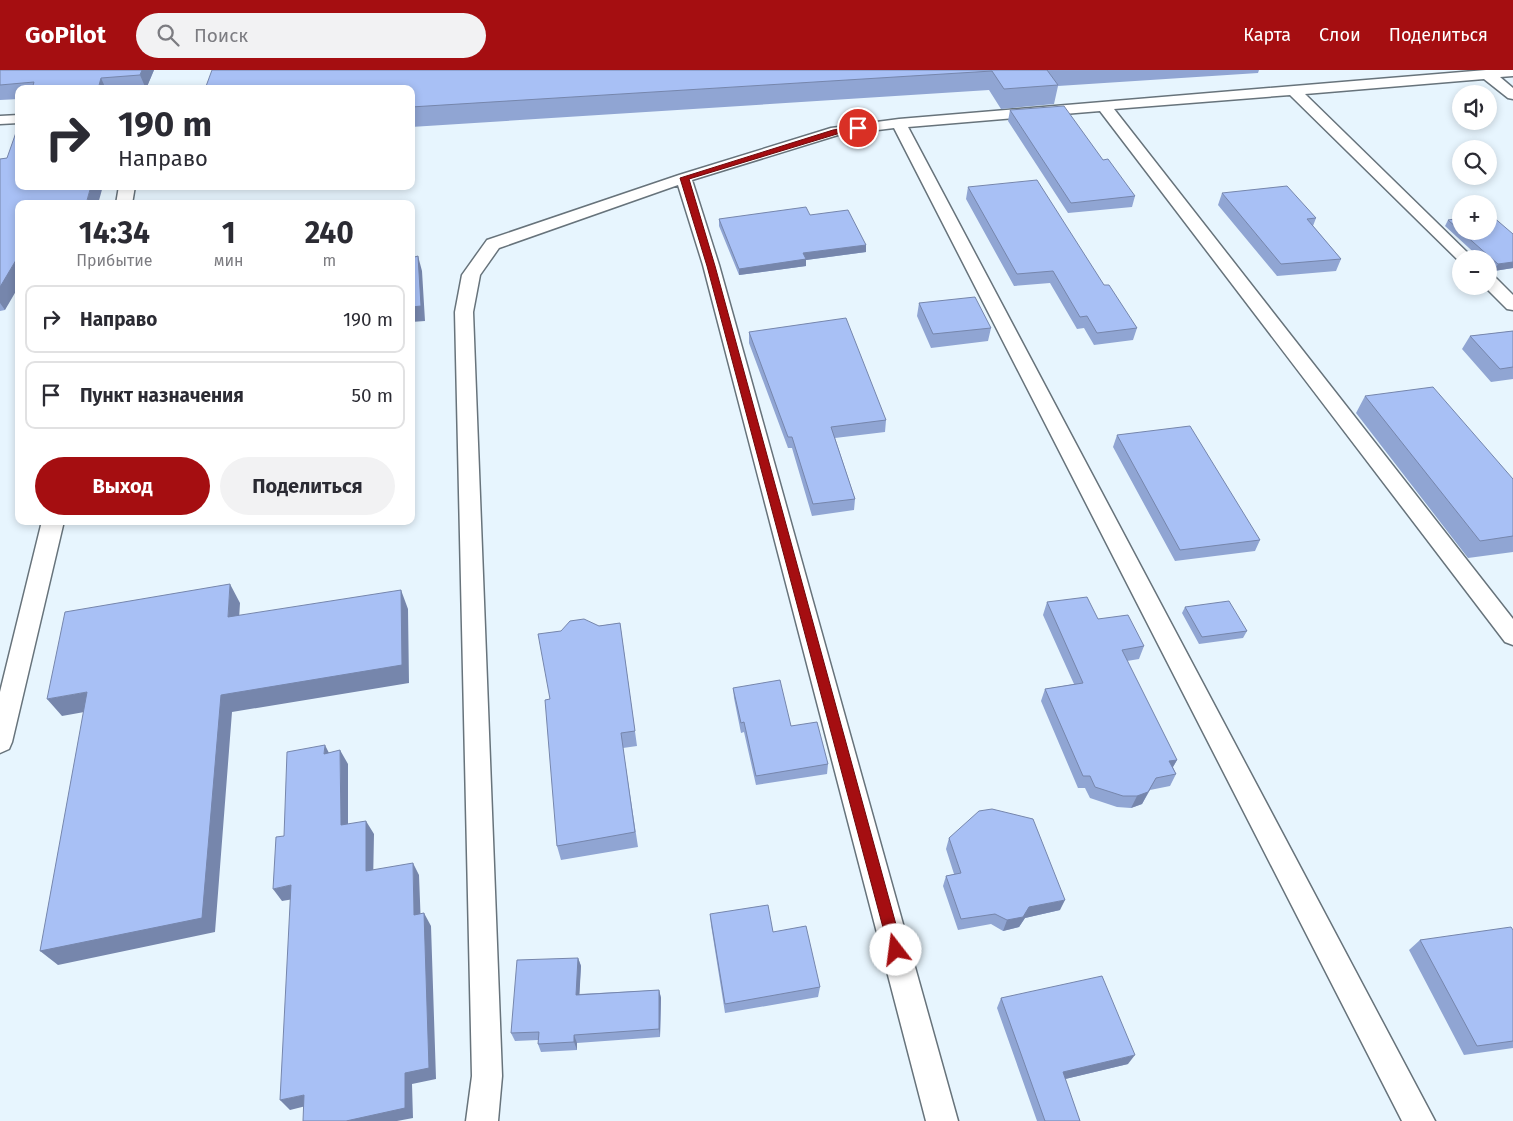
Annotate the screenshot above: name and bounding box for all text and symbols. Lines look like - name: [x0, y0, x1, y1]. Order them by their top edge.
- search box: [136, 13, 486, 58]
- text: GoPilot: [25, 21, 106, 49]
- icon: search: [154, 21, 182, 49]
- text: Поиск: [194, 24, 248, 47]
- text: Карта: [1243, 24, 1291, 46]
- text: Слои: [1319, 24, 1361, 46]
- text: Поделиться: [1389, 24, 1488, 46]
- map controls: [1452, 85, 1497, 295]
- button: sound: [1452, 85, 1497, 130]
- text: 190 m: [118, 103, 212, 145]
- icon: right: [35, 105, 100, 170]
- pin: [837, 107, 879, 149]
- icon: arrive: [844, 114, 872, 142]
- button: search: [1452, 140, 1497, 185]
- text: Направо: [118, 145, 208, 172]
- button: +: [1452, 195, 1497, 240]
- text: 14:34: [79, 215, 150, 251]
- text: 1: [222, 215, 236, 251]
- text: 240: [305, 215, 354, 251]
- button: −: [1452, 250, 1497, 295]
- text: Прибытие: [76, 251, 153, 270]
- text: мин: [214, 251, 244, 270]
- text: m: [322, 251, 336, 270]
- icon: right: [37, 305, 65, 333]
- text: Направо: [80, 308, 157, 331]
- text: 190 m: [343, 308, 393, 331]
- icon: arrive: [37, 381, 65, 409]
- text: Пункт назначения: [80, 384, 244, 407]
- text: 50 m: [352, 384, 393, 407]
- button: Выход: [35, 457, 210, 515]
- button: Поделиться: [220, 457, 395, 515]
- position arrow: [869, 923, 921, 975]

